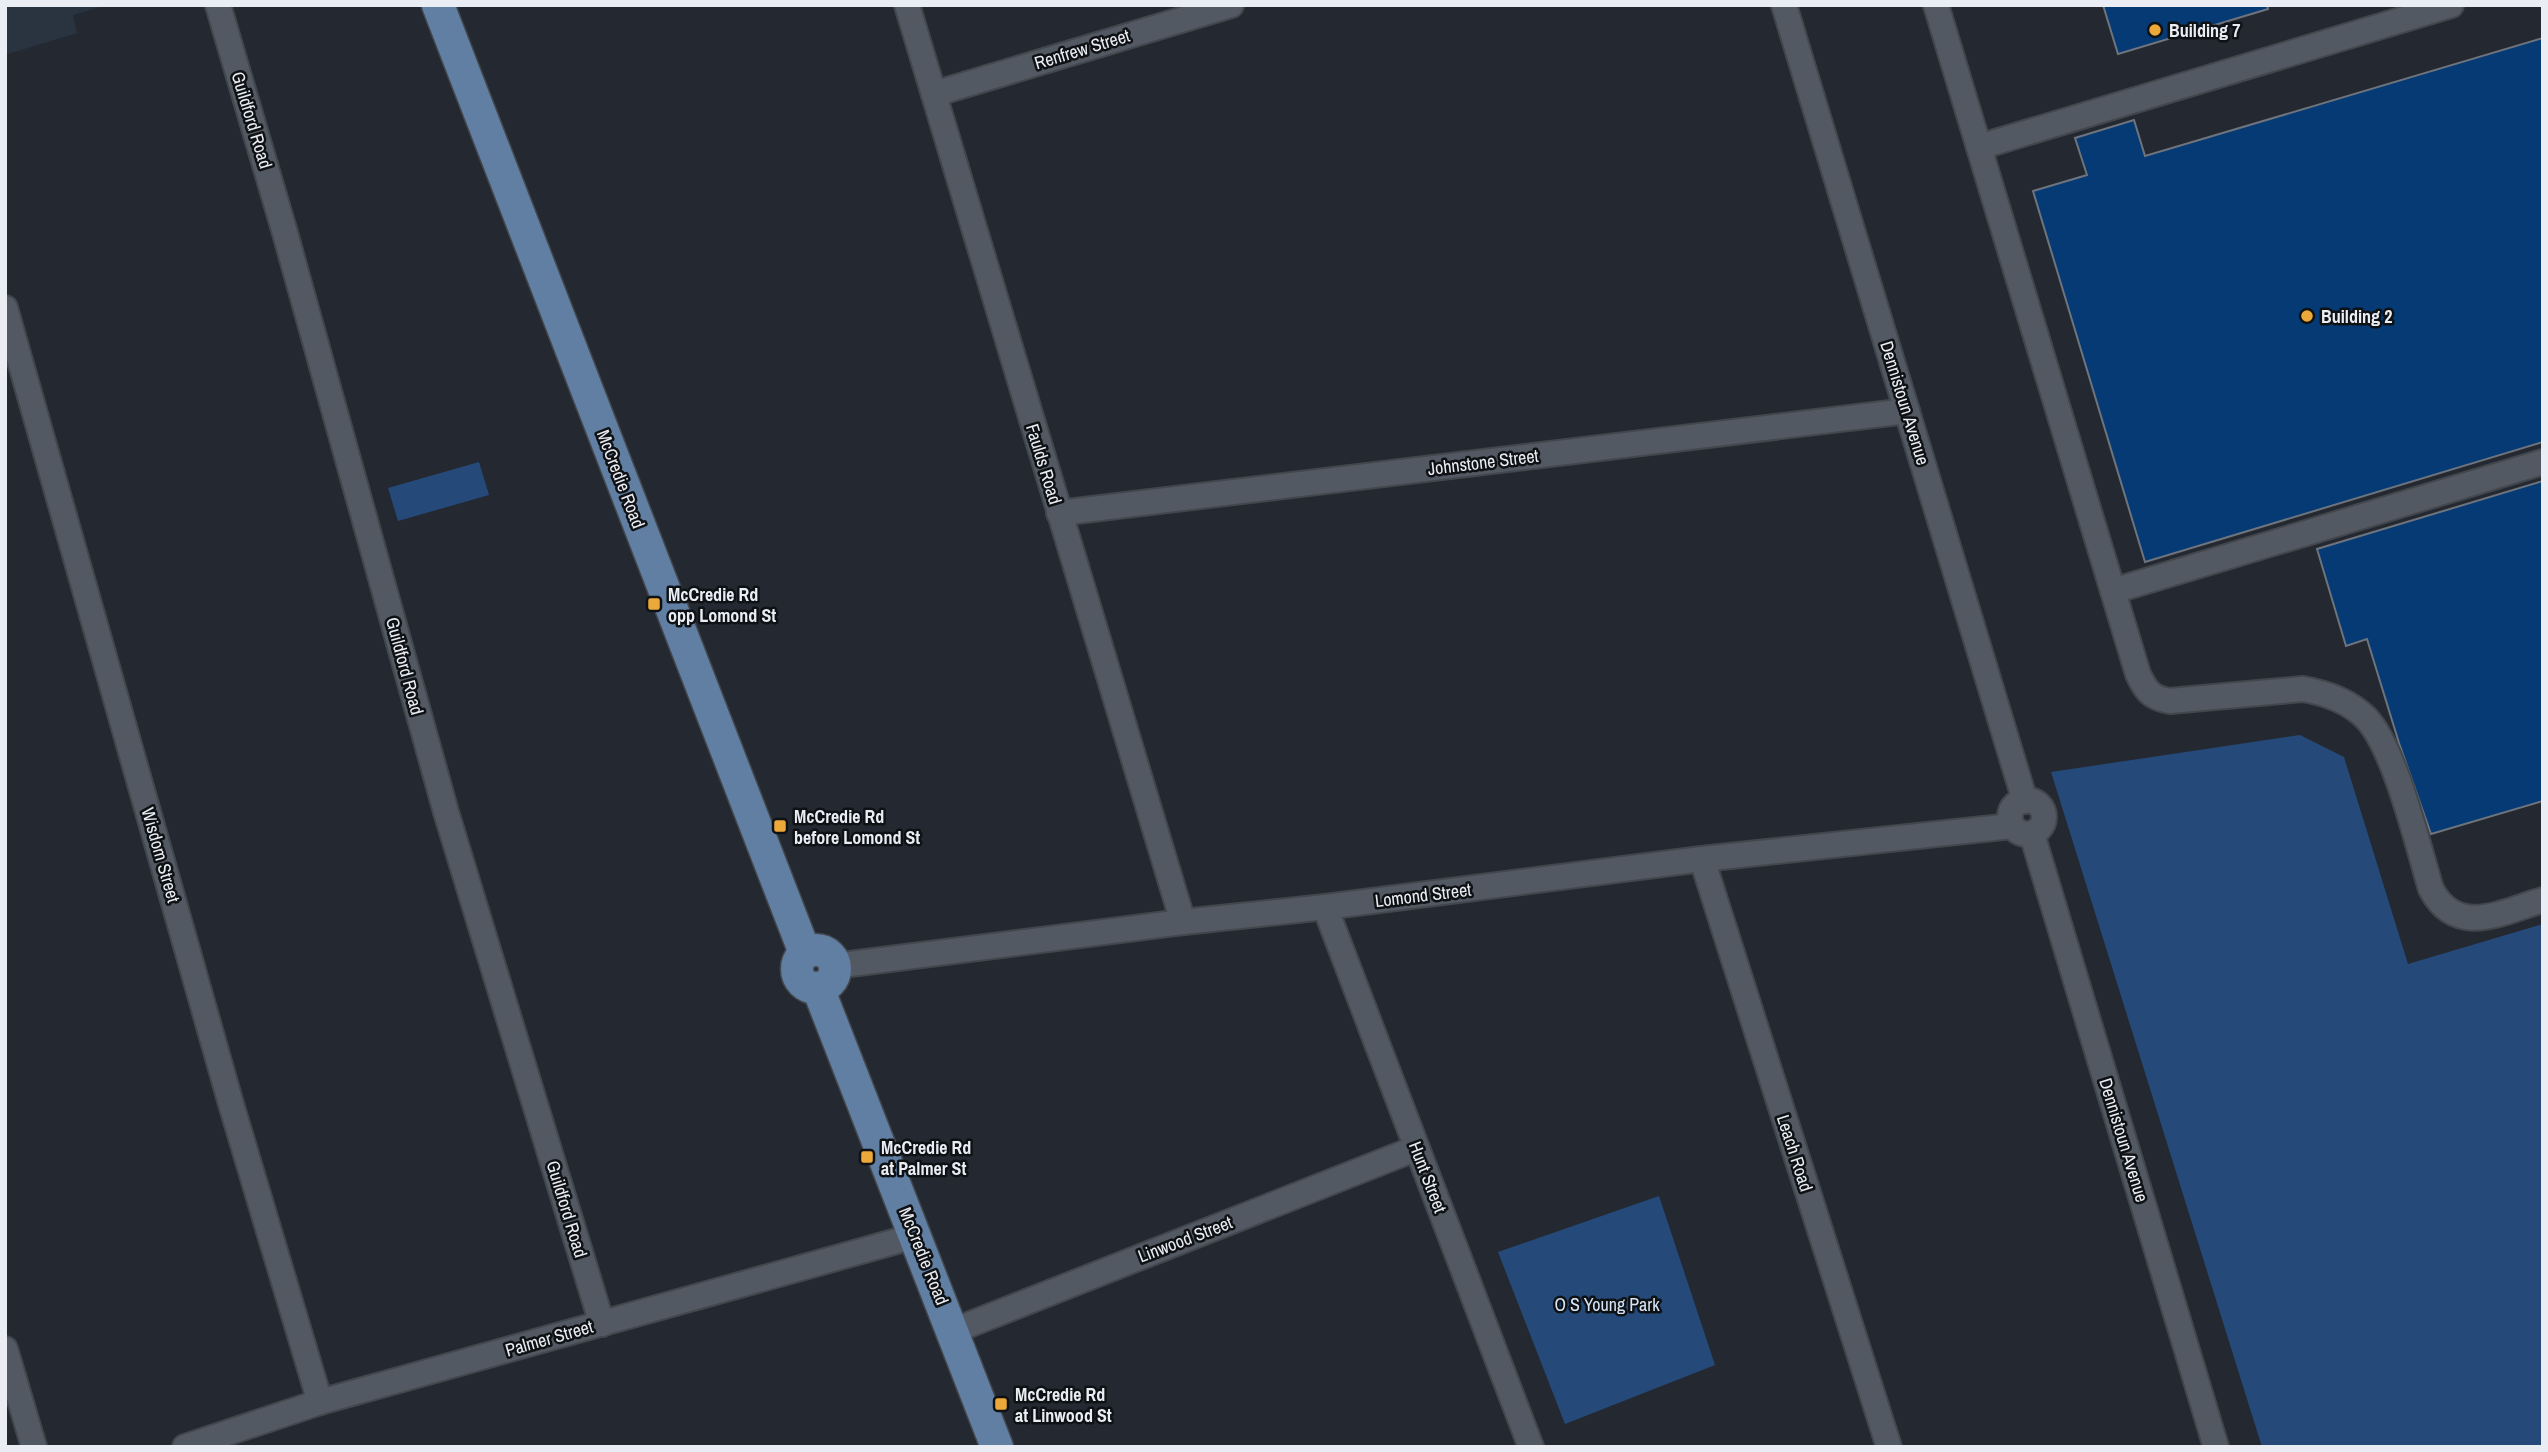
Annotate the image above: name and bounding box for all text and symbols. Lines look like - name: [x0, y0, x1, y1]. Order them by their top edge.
- place label: Building 7: [2169, 18, 2240, 43]
- marker: Building 7: [2147, 22, 2163, 38]
- street label: Renfrew Street: [1031, 23, 1133, 75]
- street label: Guildford Road: [225, 68, 279, 172]
- place label: Building 2: [2321, 304, 2392, 329]
- marker: Building 2: [2299, 308, 2315, 324]
- street label: Dennistoun Avenue: [1874, 338, 1936, 468]
- street label: Faulds Road: [1020, 421, 1068, 507]
- street label: McCredie Road: [591, 426, 651, 532]
- street label: Johnstone Street: [1426, 443, 1540, 481]
- place label: McCredie Rd opp Lomond St: [668, 582, 776, 628]
- marker: McCredie Rd opp Lomond St: [646, 596, 662, 612]
- street label: Guildford Road: [380, 614, 430, 718]
- place label: McCredie Rd before Lomond St: [794, 804, 920, 850]
- street label: Wisdom Street: [136, 805, 186, 905]
- marker: McCredie Rd before Lomond St: [772, 818, 788, 834]
- street label: Lomond Street: [1373, 877, 1473, 913]
- street label: Dennistoun Avenue: [2093, 1075, 2155, 1205]
- street label: Leach Road: [1771, 1111, 1819, 1195]
- place label: McCredie Rd at Palmer St: [881, 1135, 971, 1181]
- street label: Hunt Street: [1403, 1138, 1453, 1216]
- marker: McCredie Rd at Palmer St: [859, 1149, 875, 1165]
- street label: Guildford Road: [540, 1157, 594, 1261]
- street label: McCredie Road: [893, 1203, 955, 1309]
- street label: Linwood Street: [1134, 1210, 1236, 1268]
- park label: O S Young Park: [1554, 1292, 1660, 1317]
- street label: Palmer Street: [502, 1314, 596, 1362]
- place label: McCredie Rd at Linwood St: [1015, 1382, 1112, 1428]
- marker: McCredie Rd at Linwood St: [993, 1396, 1009, 1412]

